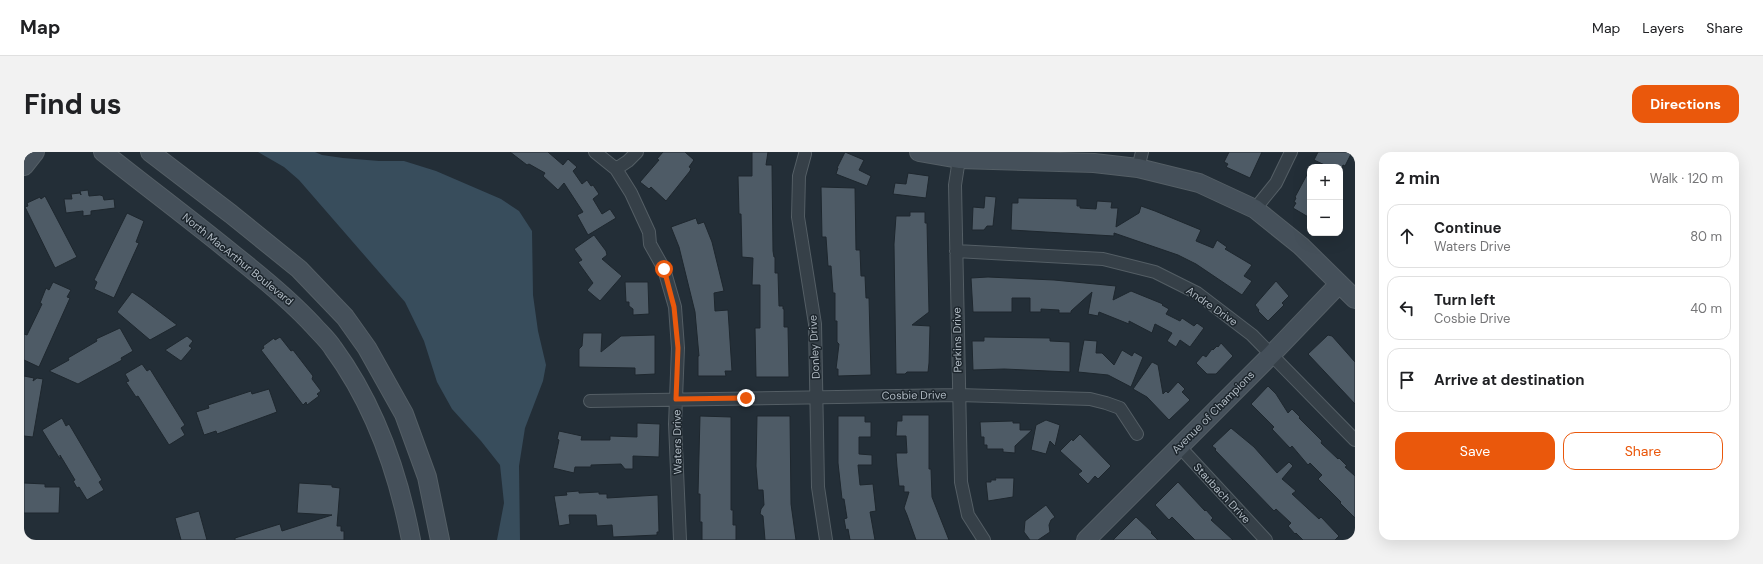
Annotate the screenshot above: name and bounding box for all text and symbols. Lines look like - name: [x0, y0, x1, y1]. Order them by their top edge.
- text: Map: [20, 15, 60, 40]
- text: Map: [1592, 19, 1620, 37]
- text: Layers: [1642, 19, 1684, 37]
- text: Share: [1706, 19, 1743, 37]
- button: Directions: [1632, 85, 1739, 123]
- text: Find us: [24, 86, 122, 123]
- map controls: [1307, 164, 1343, 236]
- button: +: [1307, 164, 1343, 200]
- text: 2 min: [1395, 167, 1440, 189]
- text: Walk · 120 m: [1650, 170, 1723, 187]
- button: −: [1307, 200, 1343, 236]
- street label: North MacArthur Boulevard: [180, 210, 296, 308]
- text: Continue: [1434, 218, 1502, 238]
- icon: ahead: [1396, 225, 1418, 247]
- text: 80 m: [1690, 228, 1722, 245]
- text: Waters Drive: [1434, 238, 1511, 255]
- route start: [655, 260, 673, 278]
- street label: Andre Drive: [1184, 283, 1240, 329]
- text: Turn left: [1434, 290, 1495, 310]
- icon: left: [1396, 297, 1418, 319]
- text: 40 m: [1690, 300, 1722, 317]
- street label: Perkins Drive: [949, 307, 965, 373]
- text: Cosbie Drive: [1434, 310, 1510, 327]
- street label: Donley Drive: [805, 315, 823, 379]
- street label: Avenue of Champions: [1169, 368, 1257, 456]
- icon: arrive: [1396, 369, 1418, 391]
- text: Arrive at destination: [1434, 370, 1585, 390]
- street label: Cosbie Drive: [882, 387, 946, 403]
- route end: [737, 389, 755, 407]
- street label: Waters Drive: [669, 409, 685, 475]
- button: Save: [1395, 432, 1555, 470]
- button: Share: [1563, 432, 1723, 470]
- street label: Staubach Drive: [1190, 460, 1254, 526]

